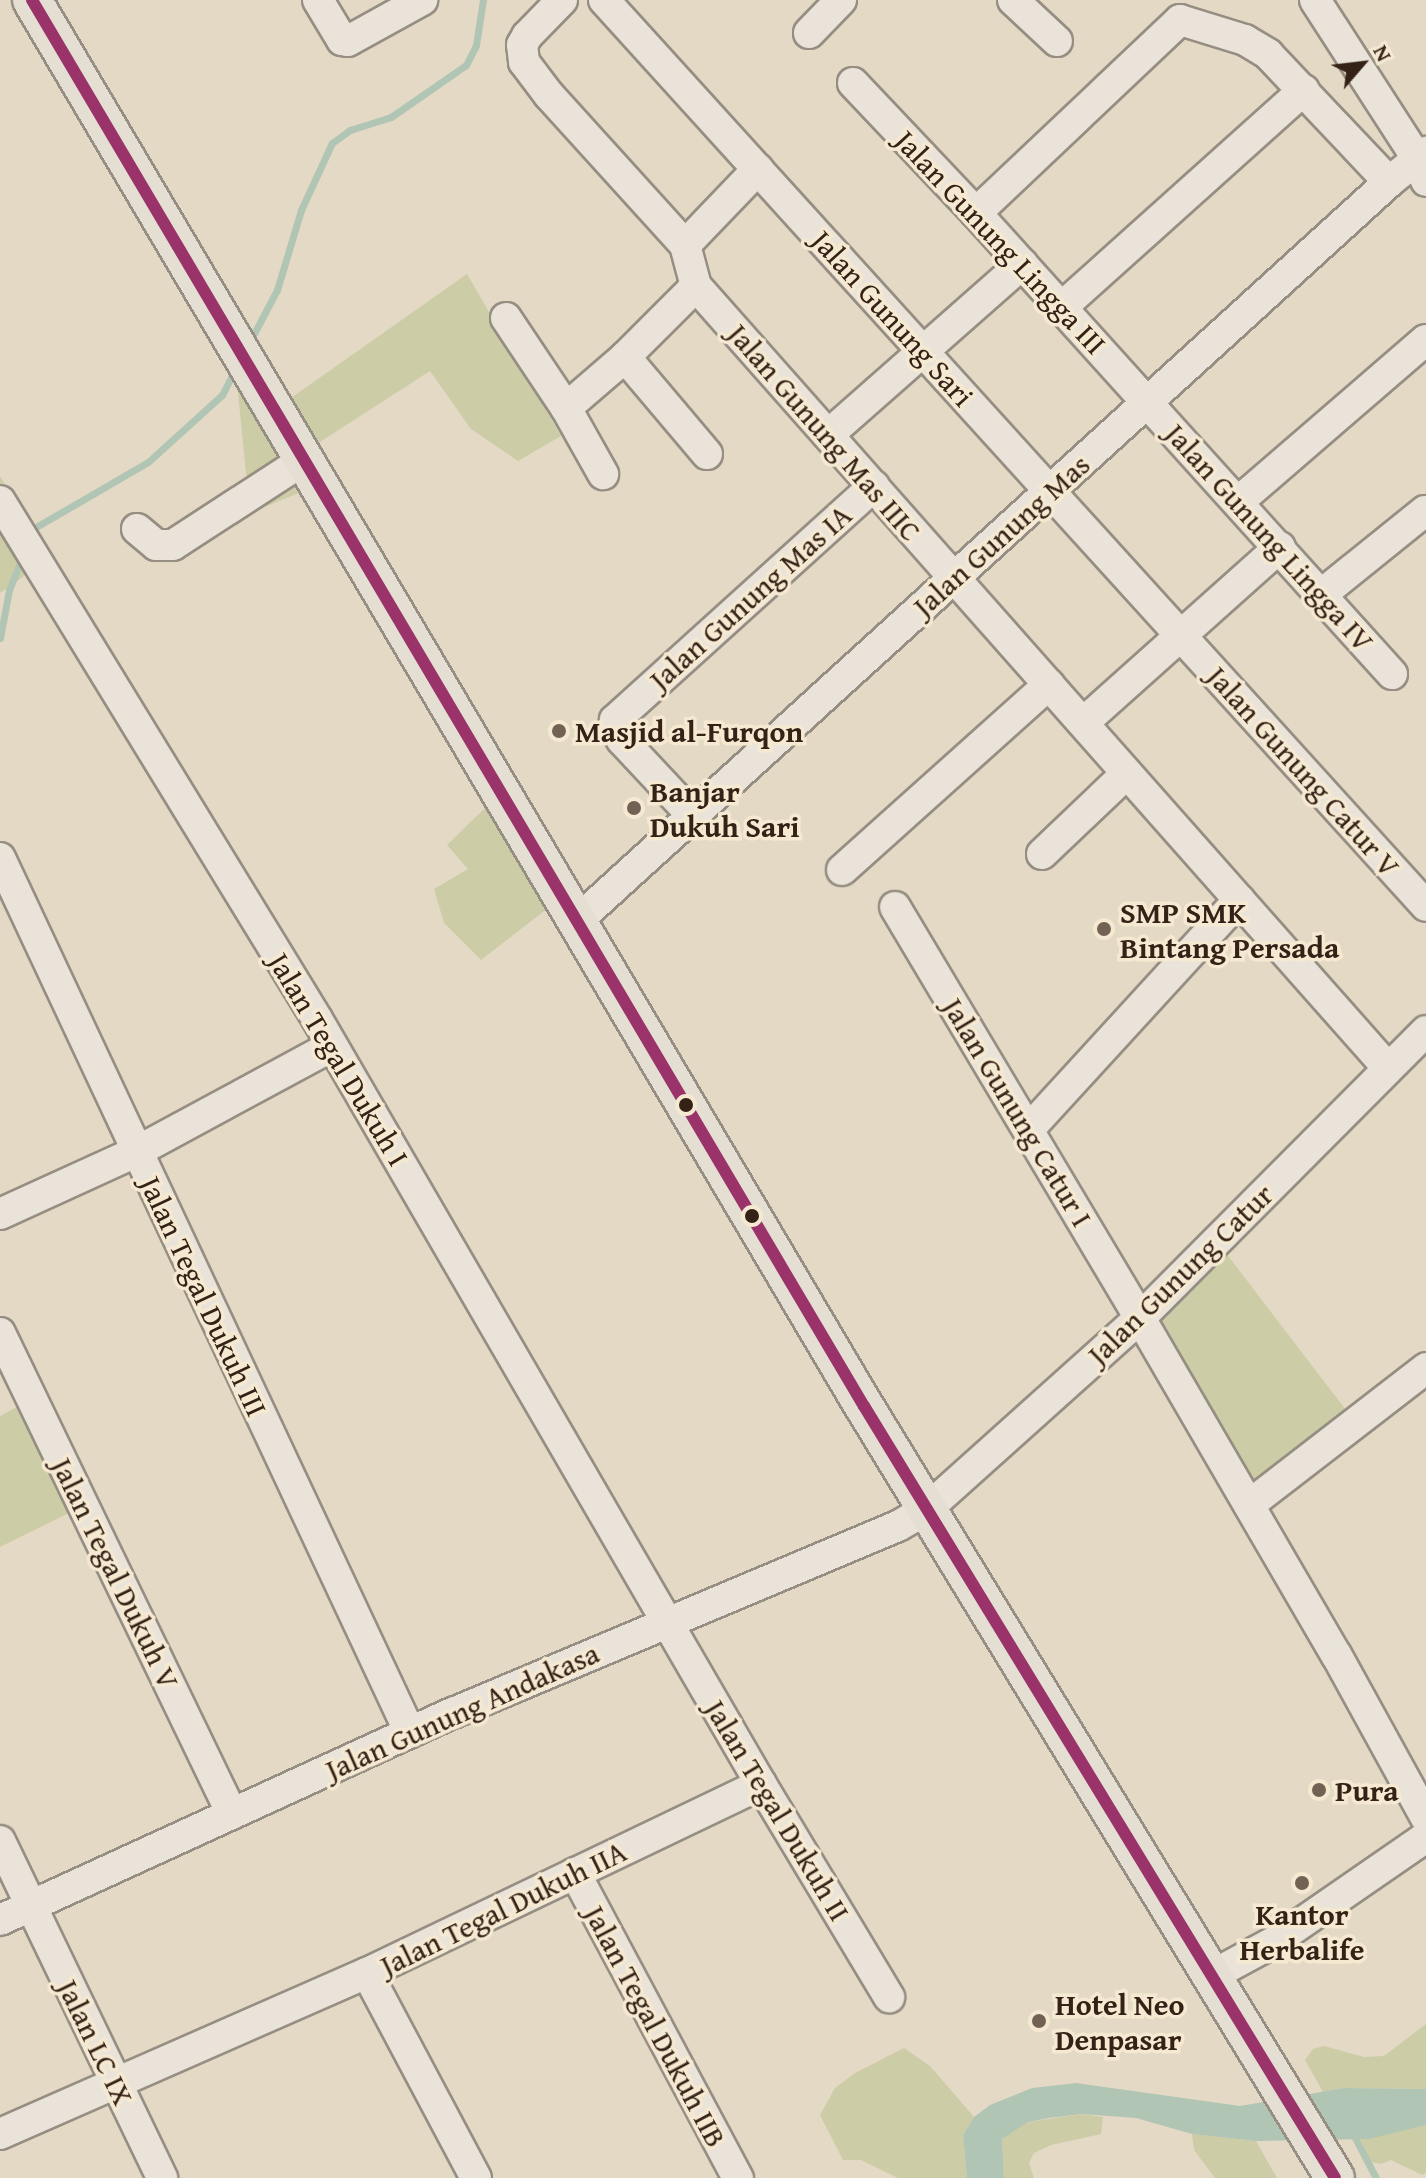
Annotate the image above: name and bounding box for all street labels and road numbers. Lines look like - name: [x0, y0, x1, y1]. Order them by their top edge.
- street label: Jalan Gunung Lingga III: [888, 122, 1114, 362]
- street label: Jalan Gunung Sari: [804, 222, 982, 414]
- street label: Jalan Gunung Mas IIIC: [721, 316, 929, 548]
- street label: Jalan Gunung Lingga IV: [1158, 416, 1382, 658]
- street label: Jalan Gunung Mas: [905, 446, 1097, 624]
- street label: Jalan Gunung Mas IA: [641, 497, 859, 697]
- street label: Jalan Gunung Catur V: [1200, 658, 1408, 884]
- street label: Jalan Tegal Dukuh I: [261, 946, 417, 1172]
- street label: Jalan Gunung Catur I: [935, 991, 1101, 1233]
- street label: Jalan Tegal Dukuh III: [133, 1170, 275, 1422]
- street label: Jalan Gunung Catur: [1079, 1176, 1281, 1372]
- street label: Jalan Tegal Dukuh V: [44, 1452, 188, 1694]
- street label: Jalan Gunung Andakasa: [320, 1634, 604, 1788]
- street label: Jalan Tegal Dukuh II: [698, 1693, 858, 1927]
- street label: Jalan Tegal Dukuh IIA: [374, 1833, 632, 1983]
- street label: Jalan Tegal Dukuh IIB: [577, 1899, 735, 2153]
- street label: Jalan LC IX: [50, 1973, 142, 2111]

